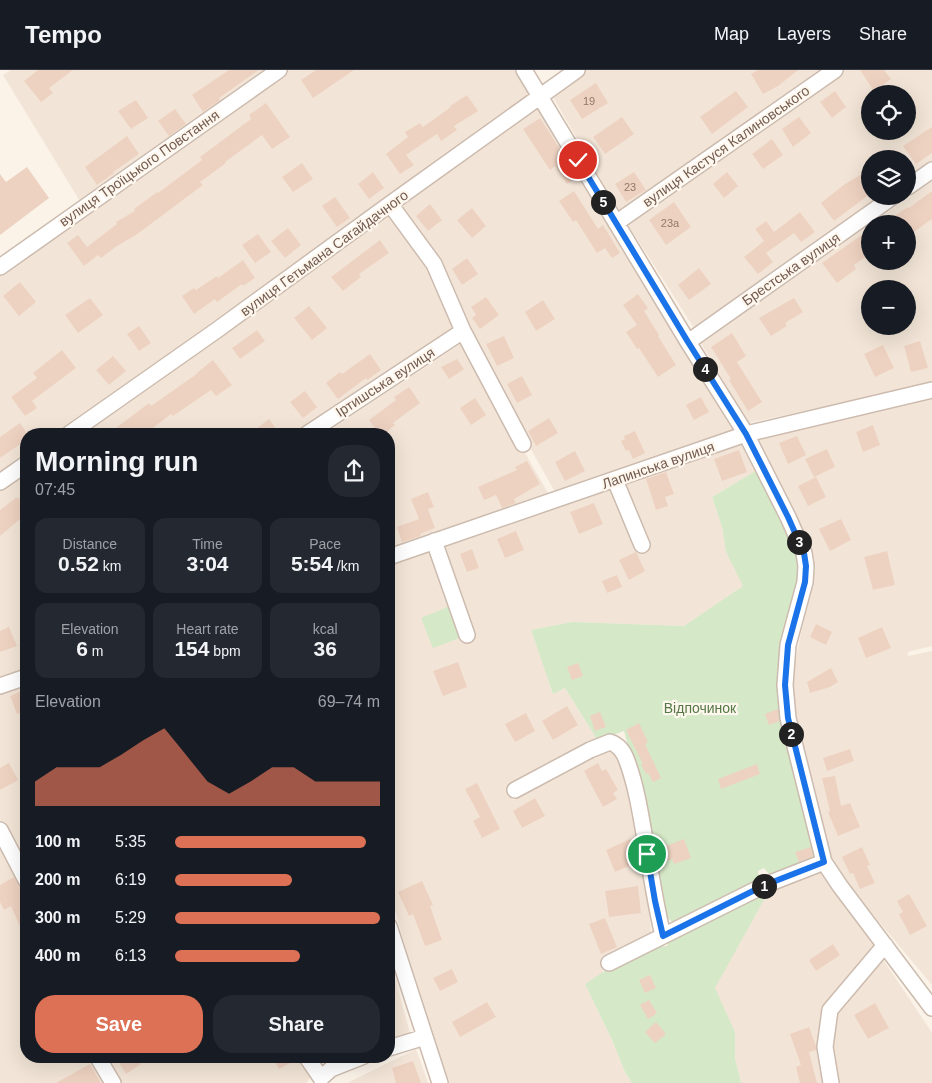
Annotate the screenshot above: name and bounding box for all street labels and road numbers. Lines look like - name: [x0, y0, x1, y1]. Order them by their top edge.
- street label: вулиця Кастуся Калиновського: [640, 82, 813, 210]
- street label: вулиця Троїцького Повстання: [56, 106, 222, 230]
- street label: вулиця Гетьмана Сагайдачного: [237, 187, 411, 319]
- street label: Брестська вулиця: [739, 229, 843, 309]
- street label: Іртишська вулиця: [333, 344, 437, 420]
- street label: Лапинська вулиця: [600, 438, 716, 492]

